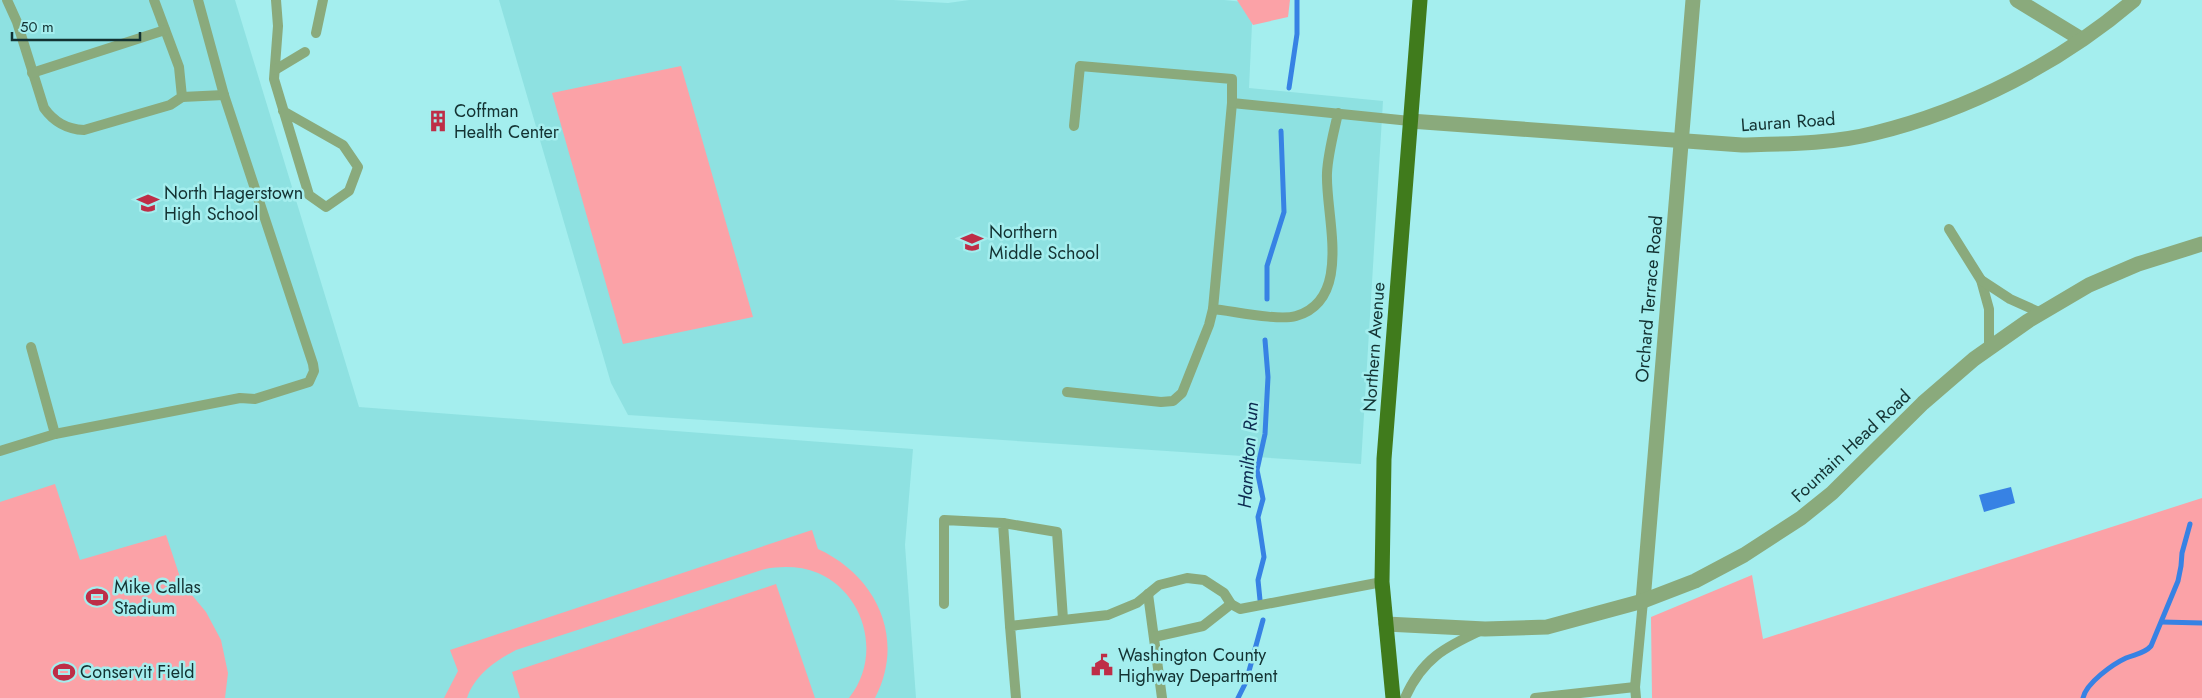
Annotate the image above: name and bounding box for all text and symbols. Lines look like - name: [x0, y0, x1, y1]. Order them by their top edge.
- scale bar: [12, 10, 140, 42]
- text: 50 m: [20, 16, 54, 38]
- place label: Coffman Health Center: [454, 98, 560, 145]
- street label: Lauran Road: [1740, 106, 1836, 138]
- building icon: Coffman Health Center: [425, 108, 451, 134]
- place label: North Hagerstown High School: [164, 180, 303, 227]
- school or university icon: North Hagerstown High School: [135, 190, 161, 216]
- street label: Orchard Terrace Road: [1629, 214, 1669, 384]
- place label: Northern Middle School: [989, 219, 1099, 266]
- school or university icon: Northern Middle School: [959, 229, 985, 255]
- street label: Northern Avenue: [1356, 281, 1392, 413]
- street label: Fountain Head Road: [1785, 384, 1917, 508]
- water label: Hamilton Run: [1231, 401, 1265, 509]
- place label: Mike Callas Stadium: [114, 574, 201, 621]
- sports icon: Mike Callas Stadium: [84, 584, 110, 610]
- place label: Washington County Highway Department: [1118, 642, 1278, 689]
- public building icon: Washington County Highway Department: [1089, 652, 1115, 678]
- sports icon: Conservit Field: [51, 659, 77, 685]
- place label: Conservit Field: [80, 659, 195, 685]

